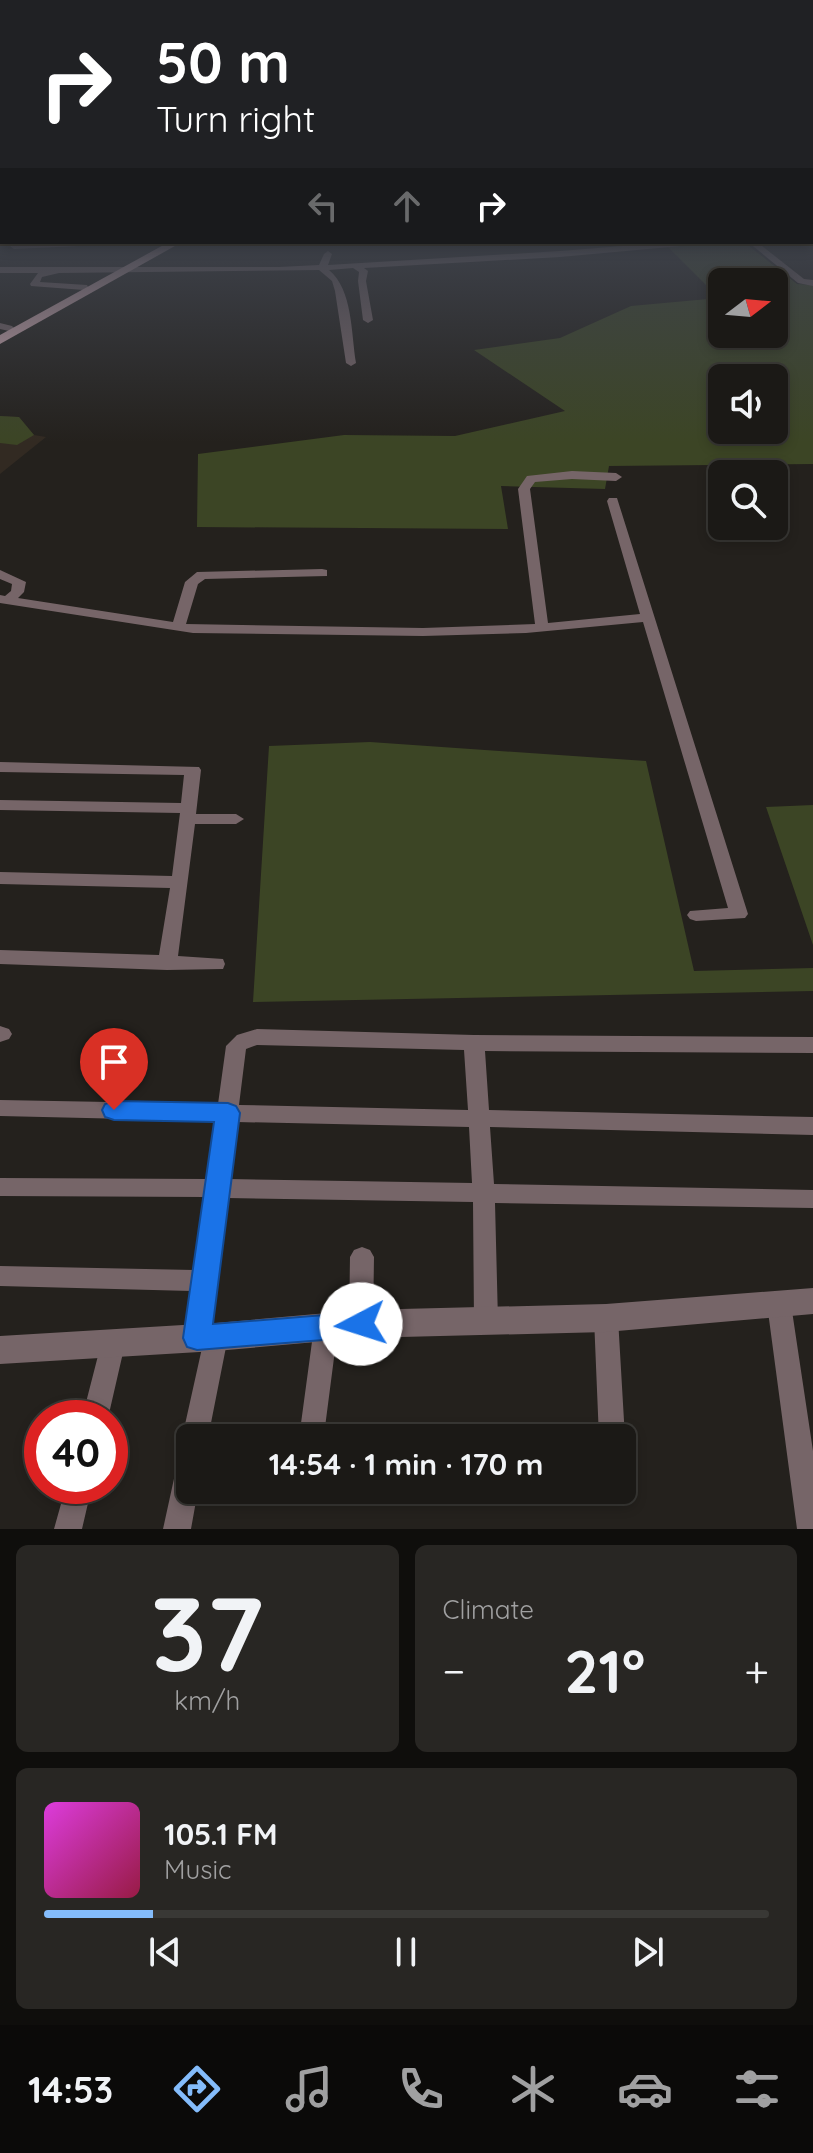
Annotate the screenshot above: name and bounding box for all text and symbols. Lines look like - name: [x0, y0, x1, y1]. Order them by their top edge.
- text: 50 m: [156, 27, 290, 97]
- icon: right: [24, 32, 128, 136]
- text: Turn right: [156, 96, 315, 141]
- icon: left: [301, 184, 345, 228]
- icon: ahead: [385, 184, 429, 228]
- icon: right: [469, 184, 513, 228]
- north arrow: [708, 268, 788, 348]
- map controls: [708, 268, 788, 540]
- button: sound: [708, 364, 788, 444]
- button: search: [708, 460, 788, 540]
- pin: [80, 1028, 148, 1110]
- icon: arrive: [92, 1040, 136, 1084]
- position arrow: [319, 1282, 403, 1366]
- speed limit sign: 40: [24, 1400, 128, 1504]
- text: 14:54 · 1 min · 170 m: [269, 1445, 543, 1483]
- text: 37: [151, 1567, 264, 1697]
- text: Climate: [443, 1593, 534, 1626]
- text: 21°: [564, 1633, 645, 1708]
- text: −: [443, 1643, 465, 1698]
- text: +: [744, 1643, 769, 1698]
- text: km/h: [174, 1684, 240, 1717]
- text: 105.1 FM: [164, 1815, 278, 1853]
- text: Music: [164, 1853, 232, 1886]
- icon: previous: [143, 1930, 187, 1974]
- icon: pause: [384, 1930, 428, 1974]
- icon: next: [626, 1930, 670, 1974]
- icon: directions: [169, 2061, 225, 2117]
- icon: music: [281, 2061, 337, 2117]
- icon: phone: [393, 2061, 449, 2117]
- icon: climate: [505, 2061, 561, 2117]
- icon: car: [617, 2061, 673, 2117]
- icon: filters: [729, 2061, 785, 2117]
- text: 14:53: [28, 2067, 113, 2112]

